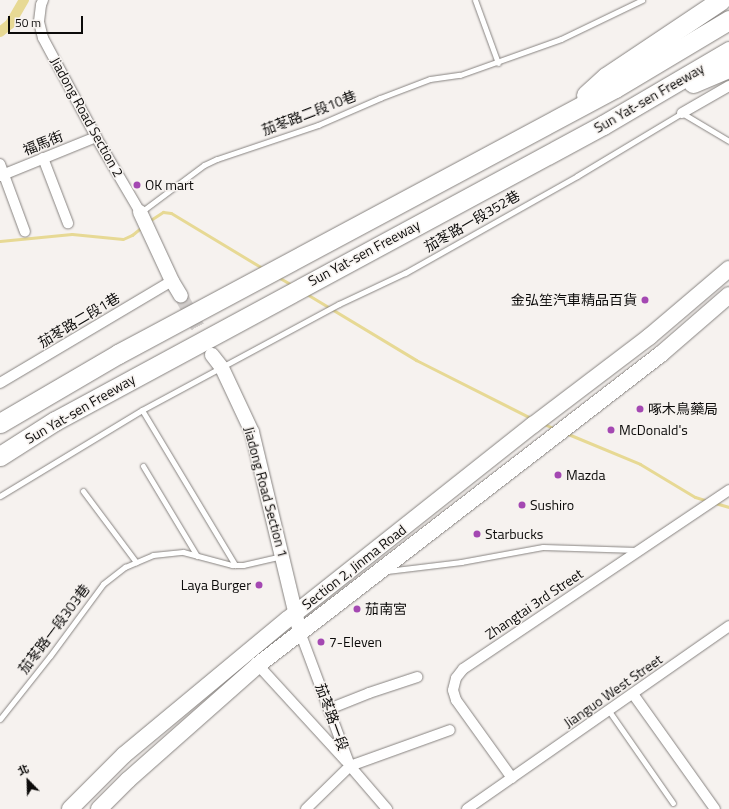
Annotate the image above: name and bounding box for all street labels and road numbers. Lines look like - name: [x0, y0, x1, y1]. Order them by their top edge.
- street label: Jiadong Road Section 2: [47, 54, 127, 180]
- street label: Sun Yat-sen Freeway: [591, 60, 707, 136]
- street label: 茄苳路二段10巷: [259, 87, 359, 139]
- street label: 福馬街: [20, 127, 66, 159]
- street label: 茄苳路一段352巷: [421, 187, 523, 255]
- street label: Sun Yat-sen Freeway: [305, 216, 423, 290]
- street label: 茄苳路二段1巷: [35, 289, 123, 351]
- street label: Sun Yat-sen Freeway: [22, 371, 138, 447]
- street label: Jiadong Road Section 1: [240, 425, 292, 559]
- street label: Section 2, Jinma Road: [299, 521, 409, 613]
- street label: Zhangtai 3rd Street: [482, 565, 586, 643]
- street label: 茄苳路一段303巷: [15, 581, 93, 677]
- street label: Jianguo West Street: [560, 651, 666, 731]
- street label: 茄苳路一段: [312, 681, 352, 753]

